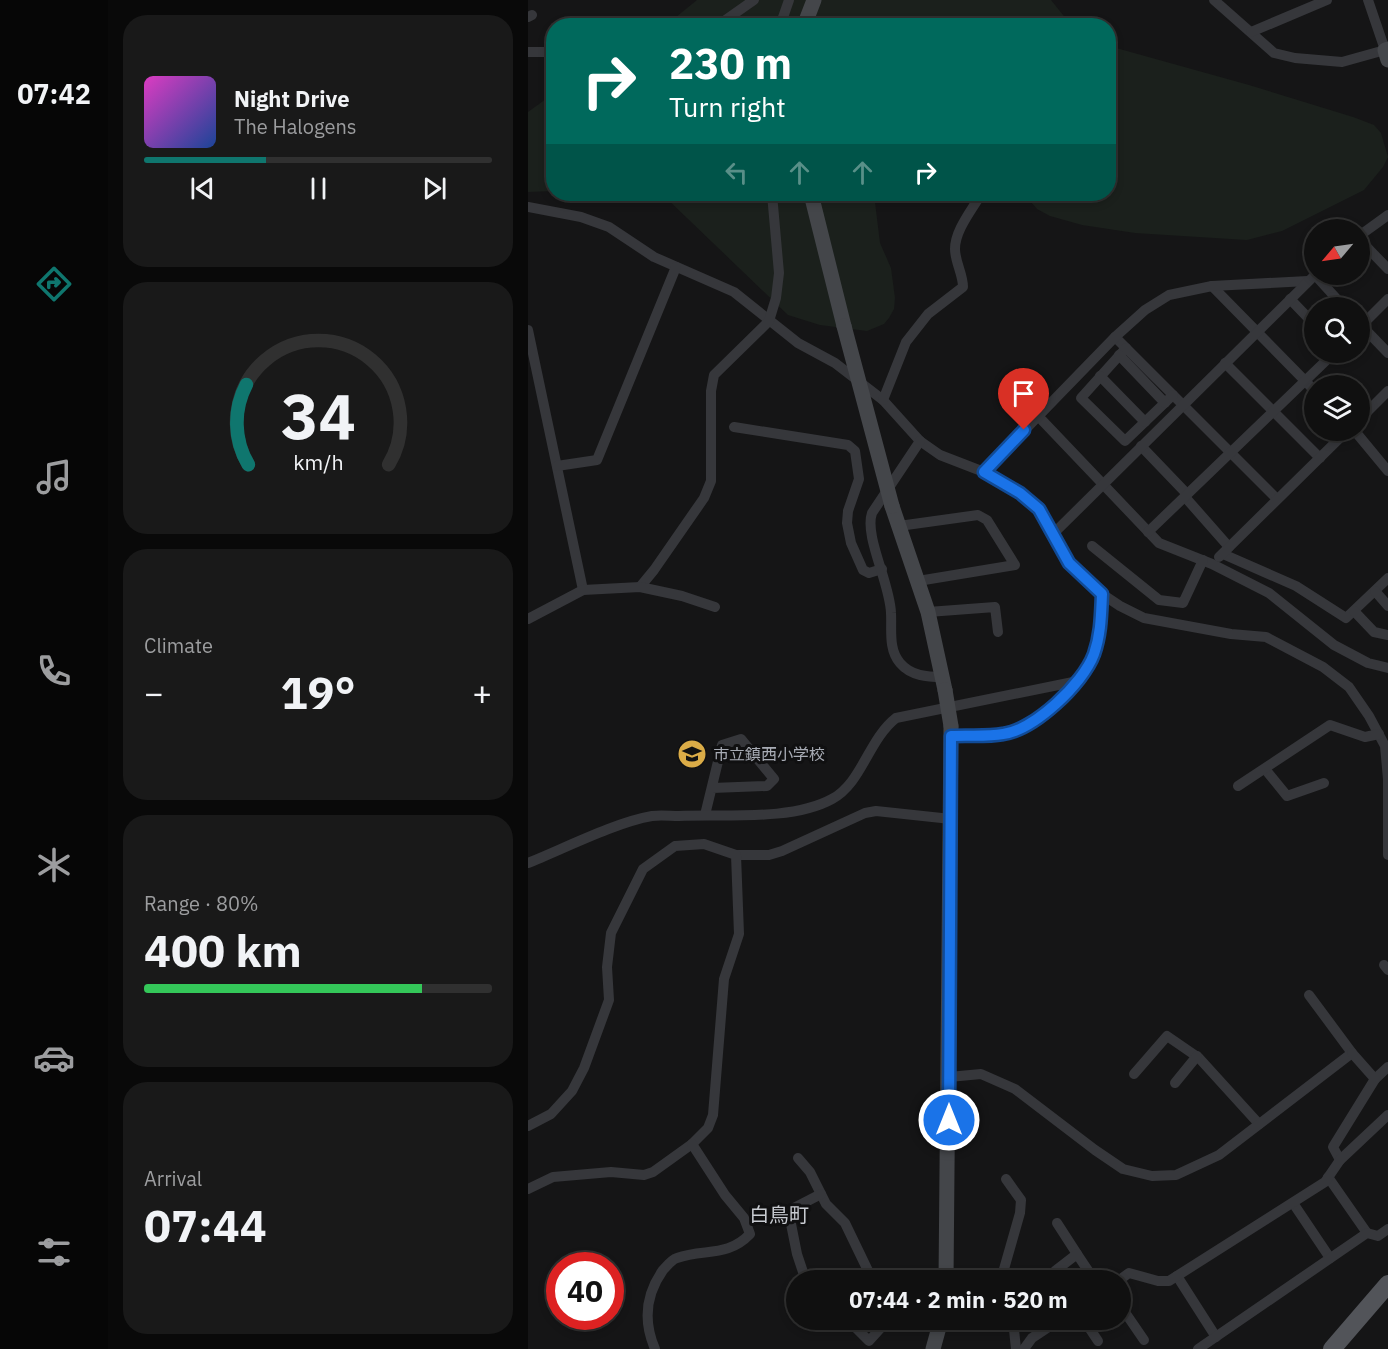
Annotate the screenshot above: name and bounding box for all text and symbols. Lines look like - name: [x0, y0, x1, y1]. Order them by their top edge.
- text: 230 m: [669, 36, 792, 91]
- icon: right: [570, 42, 648, 120]
- text: 07:42: [17, 76, 91, 111]
- text: Night Drive: [234, 84, 350, 113]
- text: Turn right: [669, 89, 786, 124]
- text: The Halogens: [234, 113, 356, 140]
- icon: left: [720, 156, 753, 189]
- icon: ahead: [783, 156, 816, 189]
- icon: ahead: [846, 156, 879, 189]
- icon: right: [909, 156, 942, 189]
- icon: previous: [186, 172, 219, 205]
- icon: pause: [302, 172, 335, 205]
- icon: next: [418, 172, 451, 205]
- north arrow: [1304, 219, 1370, 285]
- map controls: [1304, 219, 1370, 441]
- icon: directions: [33, 263, 75, 305]
- button: search: [1304, 297, 1370, 363]
- pin: [998, 368, 1049, 430]
- text: 34: [281, 375, 355, 456]
- button: layers: [1304, 375, 1370, 441]
- icon: arrive: [1007, 377, 1040, 410]
- text: km/h: [293, 448, 343, 476]
- icon: music: [33, 456, 75, 498]
- text: Climate: [144, 632, 213, 659]
- icon: phone: [33, 650, 75, 692]
- text: 19°: [280, 663, 356, 721]
- text: −: [144, 671, 164, 714]
- text: +: [472, 671, 492, 714]
- school or university icon: 市立鎮西小学校: [676, 738, 708, 770]
- place label: 市立鎮西小学校: [713, 744, 825, 764]
- icon: climate: [33, 844, 75, 886]
- text: Range · 80%: [144, 890, 259, 917]
- text: 400 km: [144, 921, 302, 979]
- icon: car: [33, 1037, 75, 1079]
- position arrow: [917, 1088, 981, 1152]
- text: Arrival: [144, 1165, 202, 1192]
- text: 07:44: [144, 1196, 267, 1254]
- district label: 白鳥町: [749, 1201, 809, 1228]
- icon: filters: [33, 1231, 75, 1273]
- speed limit sign: 40: [546, 1252, 624, 1330]
- text: 07:44 · 2 min · 520 m: [849, 1285, 1068, 1314]

